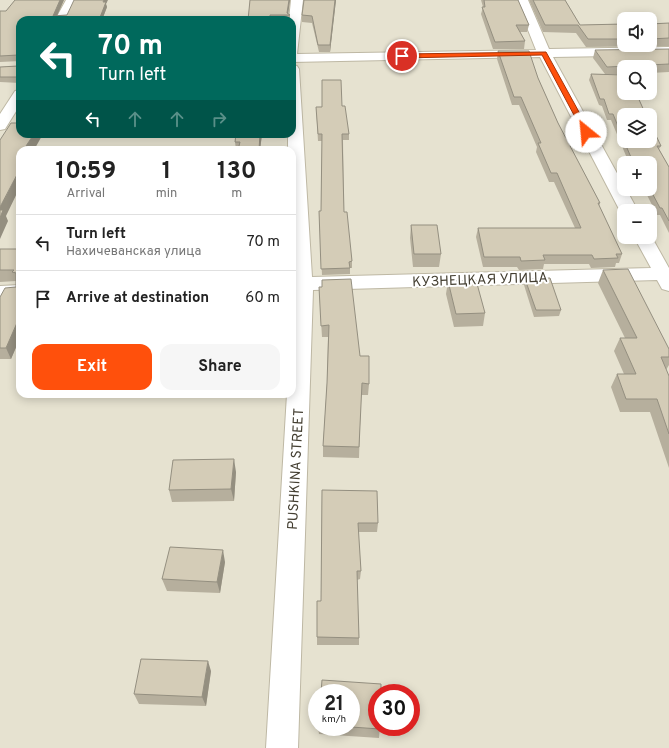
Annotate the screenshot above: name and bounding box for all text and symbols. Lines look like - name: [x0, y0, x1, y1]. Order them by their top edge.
- map controls: [617, 12, 657, 244]
- button: sound: [617, 12, 657, 52]
- text: 70 m: [98, 29, 163, 65]
- icon: left: [32, 32, 84, 84]
- pin: [385, 39, 419, 73]
- icon: arrive: [391, 45, 413, 67]
- button: search: [617, 60, 657, 100]
- text: Turn left: [98, 64, 166, 87]
- icon: left: [82, 108, 104, 130]
- icon: ahead: [124, 108, 146, 130]
- icon: ahead: [166, 108, 188, 130]
- icon: right: [208, 108, 230, 130]
- button: layers: [617, 108, 657, 148]
- position arrow: [565, 111, 607, 153]
- button: +: [617, 156, 657, 196]
- text: 10:59: [56, 157, 116, 187]
- text: 1: [162, 157, 171, 187]
- text: 130: [217, 157, 256, 187]
- text: Arrival: [67, 186, 105, 202]
- text: min: [156, 186, 177, 202]
- text: m: [231, 186, 242, 202]
- button: −: [617, 204, 657, 244]
- text: Turn left: [66, 225, 126, 244]
- icon: left: [32, 232, 54, 254]
- text: 70 m: [247, 233, 280, 252]
- text: Нахичеванская улица: [66, 244, 201, 260]
- street label: КУЗНЕЦКАЯ УЛИЦА: [412, 270, 548, 291]
- icon: arrive: [32, 288, 54, 310]
- text: Arrive at destination: [66, 289, 209, 308]
- text: 60 m: [245, 289, 280, 308]
- button: Exit: [32, 344, 152, 390]
- button: Share: [160, 344, 280, 390]
- street label: PUSHKINA STREET: [285, 408, 308, 530]
- speed limit sign: 30: [368, 684, 420, 736]
- text: 21: [324, 692, 344, 718]
- text: km/h: [322, 713, 346, 726]

